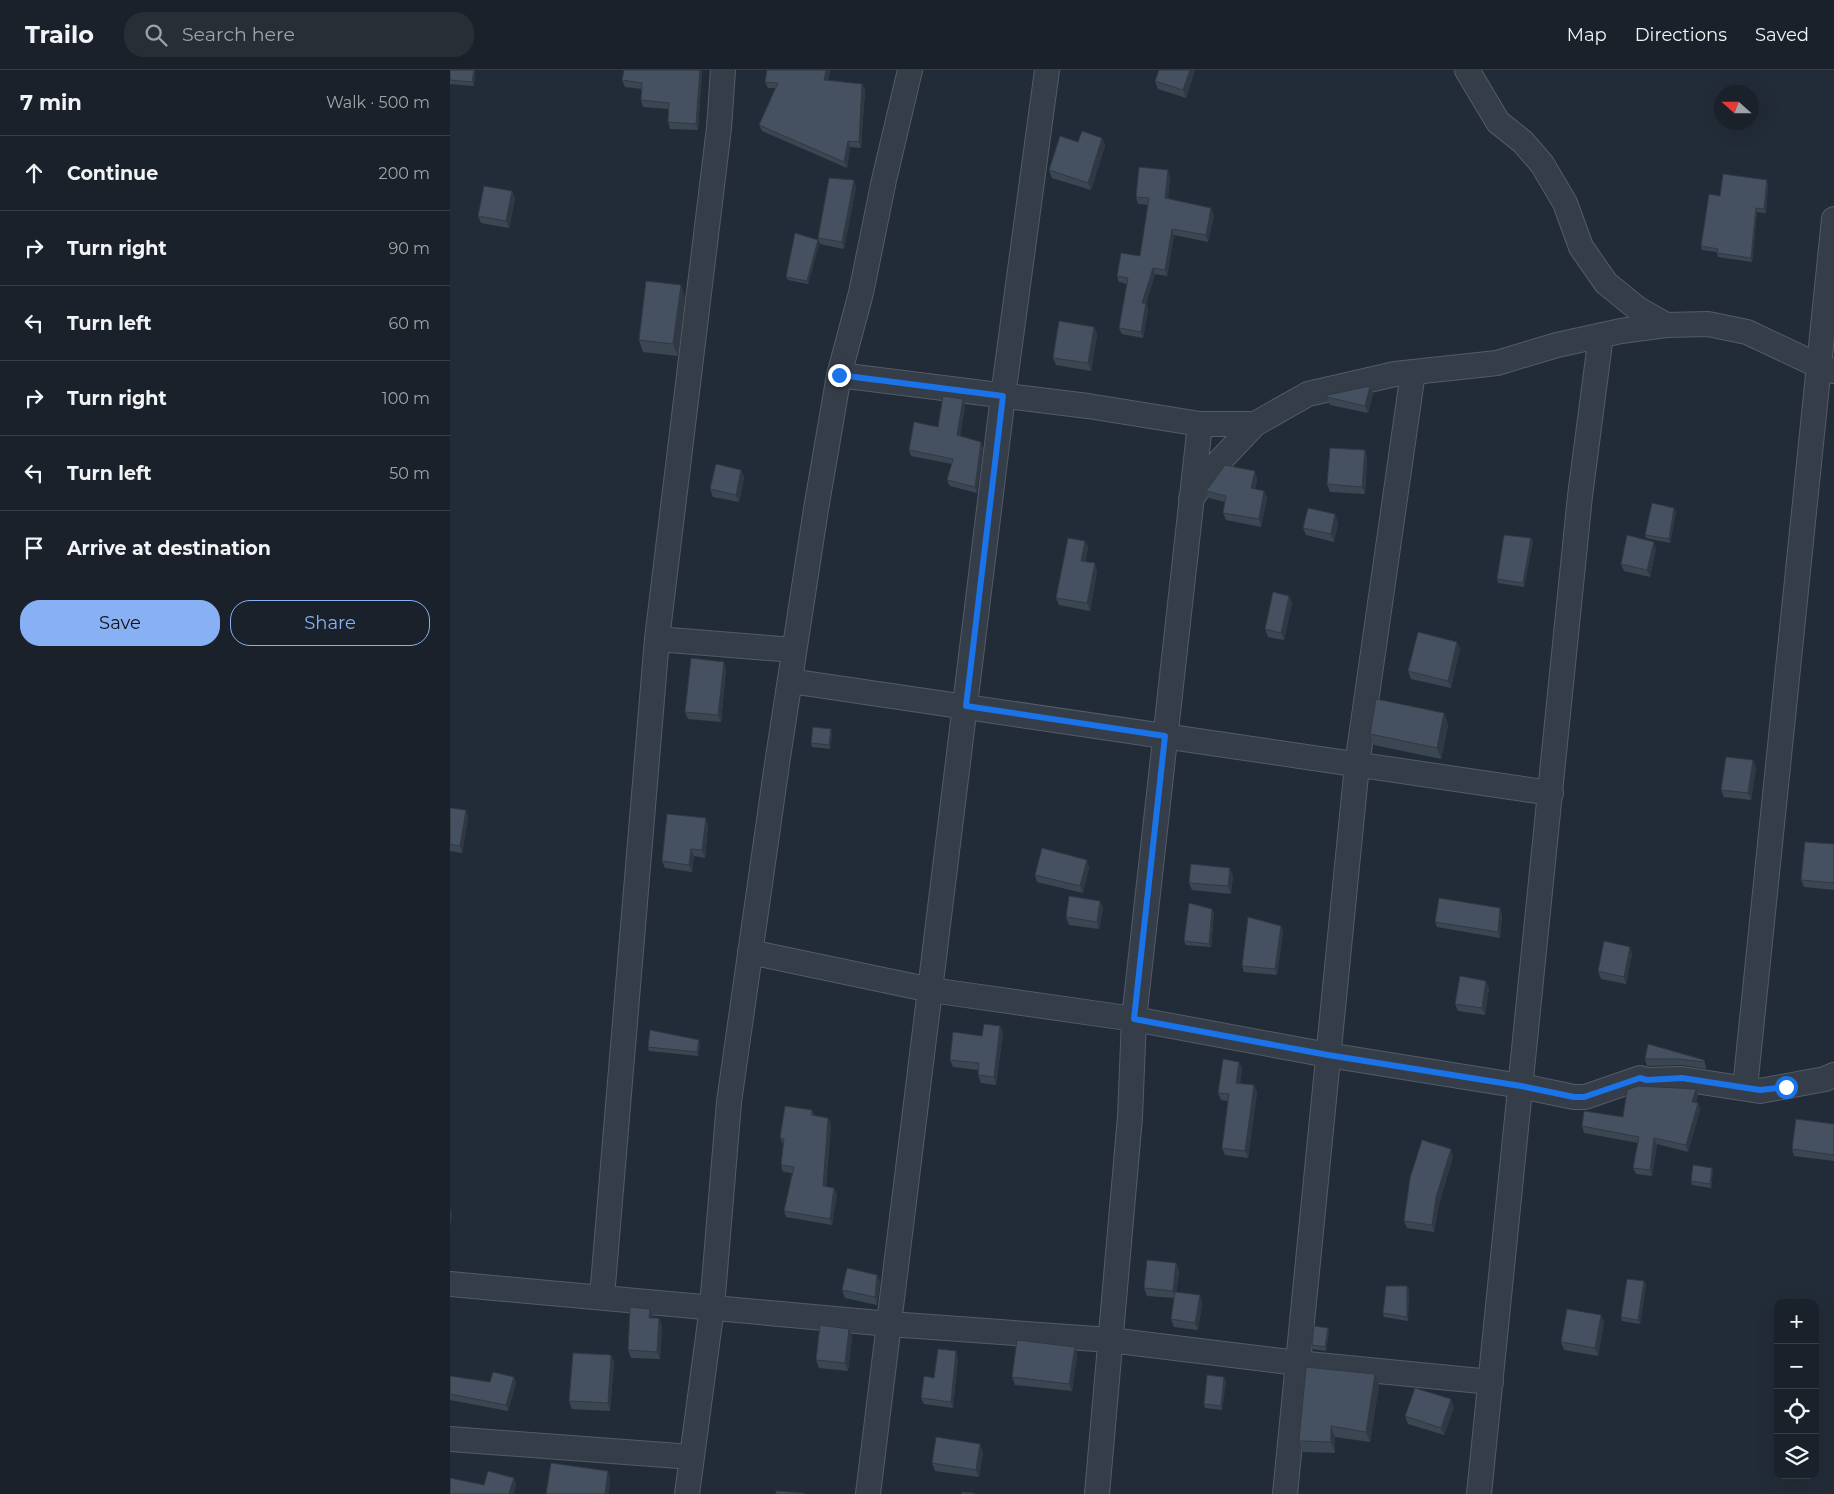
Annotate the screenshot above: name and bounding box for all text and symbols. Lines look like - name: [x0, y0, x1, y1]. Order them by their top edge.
- search box: [124, 12, 474, 57]
- text: Trailo: [25, 20, 94, 49]
- icon: search: [142, 21, 170, 49]
- text: Search here: [182, 23, 295, 46]
- text: Map: [1567, 24, 1607, 46]
- text: Directions: [1635, 24, 1727, 46]
- text: Saved: [1755, 24, 1809, 46]
- north arrow: [1714, 85, 1759, 130]
- text: 7 min: [20, 90, 82, 115]
- text: Walk · 500 m: [326, 93, 430, 112]
- icon: ahead: [20, 159, 48, 187]
- text: Continue: [67, 162, 158, 185]
- text: 200 m: [379, 164, 430, 183]
- icon: right: [20, 234, 48, 262]
- text: Turn right: [67, 237, 167, 260]
- text: 90 m: [388, 239, 430, 258]
- icon: left: [20, 309, 48, 337]
- text: Turn left: [67, 312, 152, 335]
- text: 60 m: [388, 314, 430, 333]
- route end: [828, 364, 851, 387]
- icon: right: [20, 384, 48, 412]
- text: Turn right: [67, 387, 167, 410]
- text: 100 m: [382, 389, 430, 408]
- icon: left: [20, 459, 48, 487]
- text: Turn left: [67, 462, 152, 485]
- text: 50 m: [389, 464, 430, 483]
- icon: arrive: [20, 534, 48, 562]
- text: Arrive at destination: [67, 537, 271, 560]
- button: Save: [20, 600, 220, 646]
- button: Share: [230, 600, 430, 646]
- route start: [1775, 1076, 1798, 1099]
- map controls: [1774, 1299, 1819, 1479]
- button: +: [1774, 1299, 1819, 1344]
- button: −: [1774, 1344, 1819, 1389]
- button: locate: [1774, 1389, 1819, 1434]
- button: layers: [1774, 1434, 1819, 1479]

